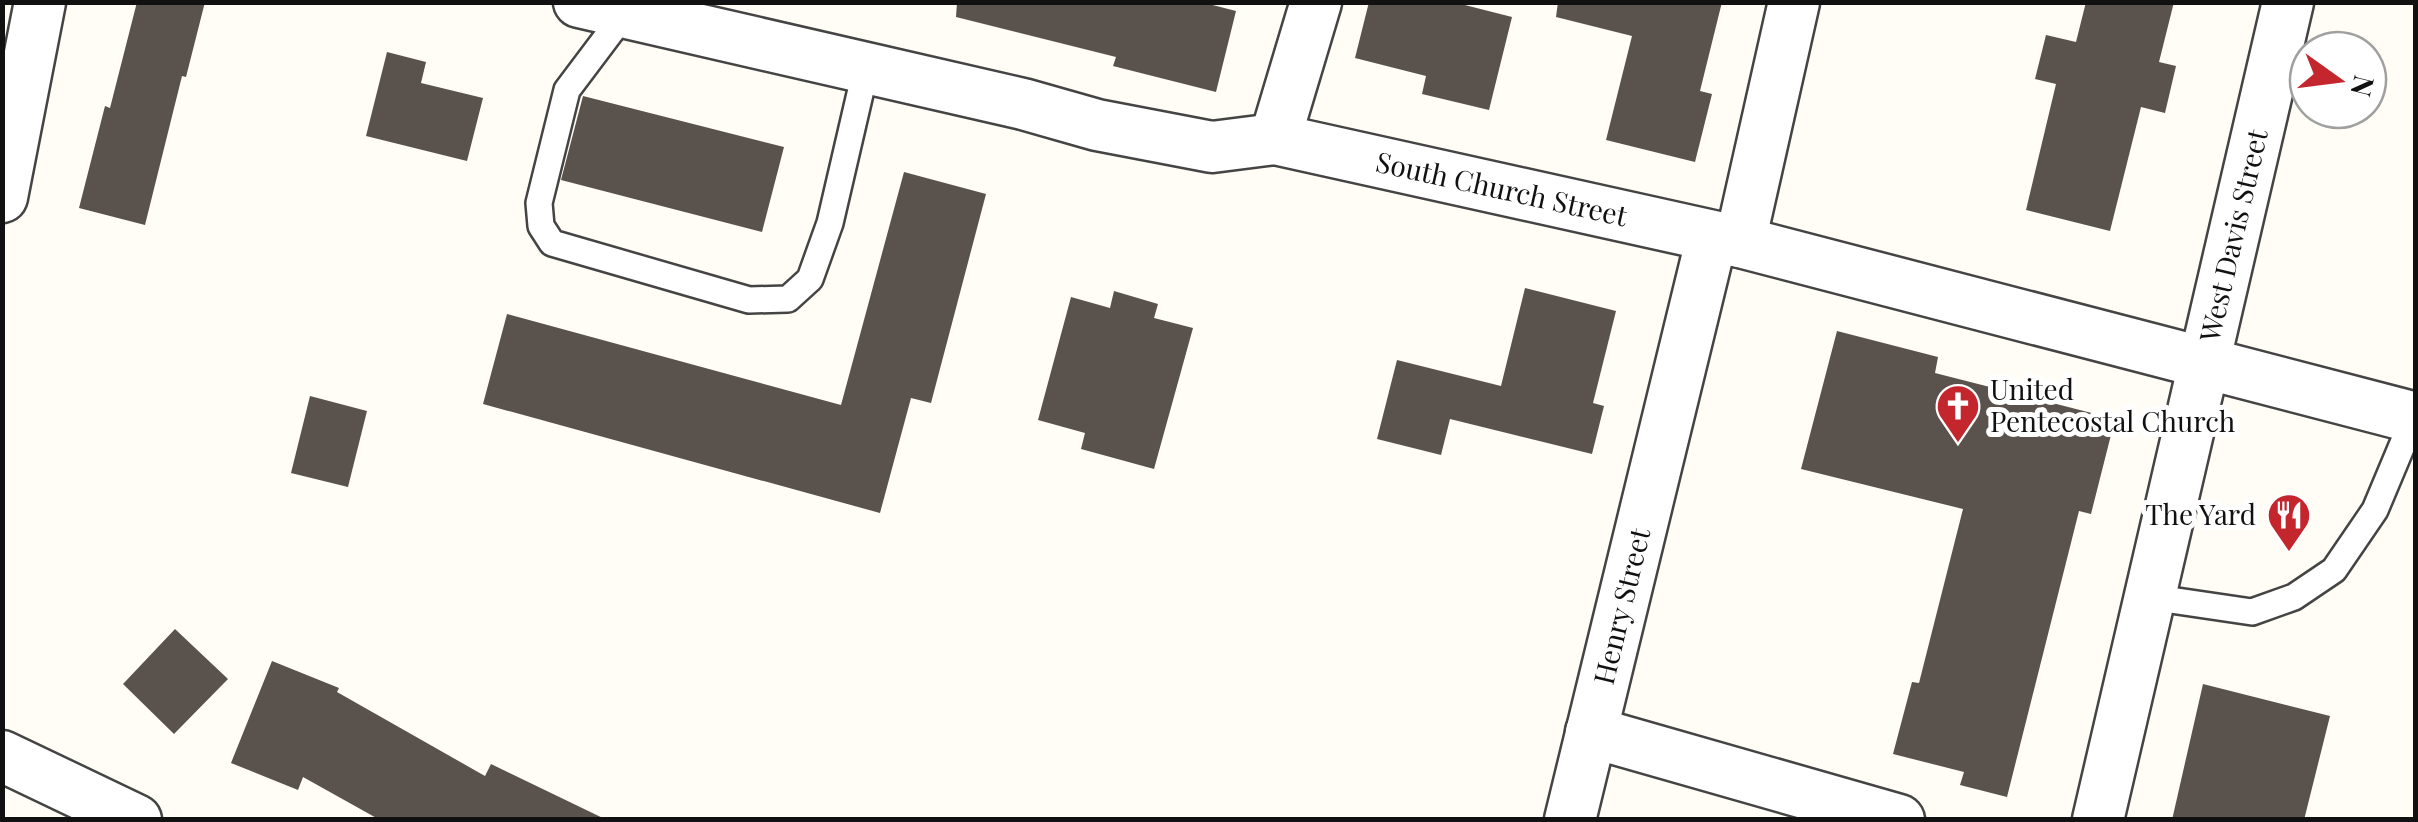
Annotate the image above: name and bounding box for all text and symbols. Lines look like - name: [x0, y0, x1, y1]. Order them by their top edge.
- north arrow: [2288, 30, 2388, 130]
- text: N: [2343, 72, 2384, 101]
- street label: West Davis Street: [2189, 124, 2275, 346]
- street label: South Church Street: [1373, 142, 1632, 234]
- place label: United Pentecostal Church: [1990, 370, 2236, 439]
- church icon: United Pentecostal Church: [1935, 383, 1981, 444]
- restaurant icon: The Yard: [2266, 492, 2312, 553]
- place label: The Yard: [2145, 495, 2256, 532]
- street label: Henry Street: [1584, 523, 1658, 688]

